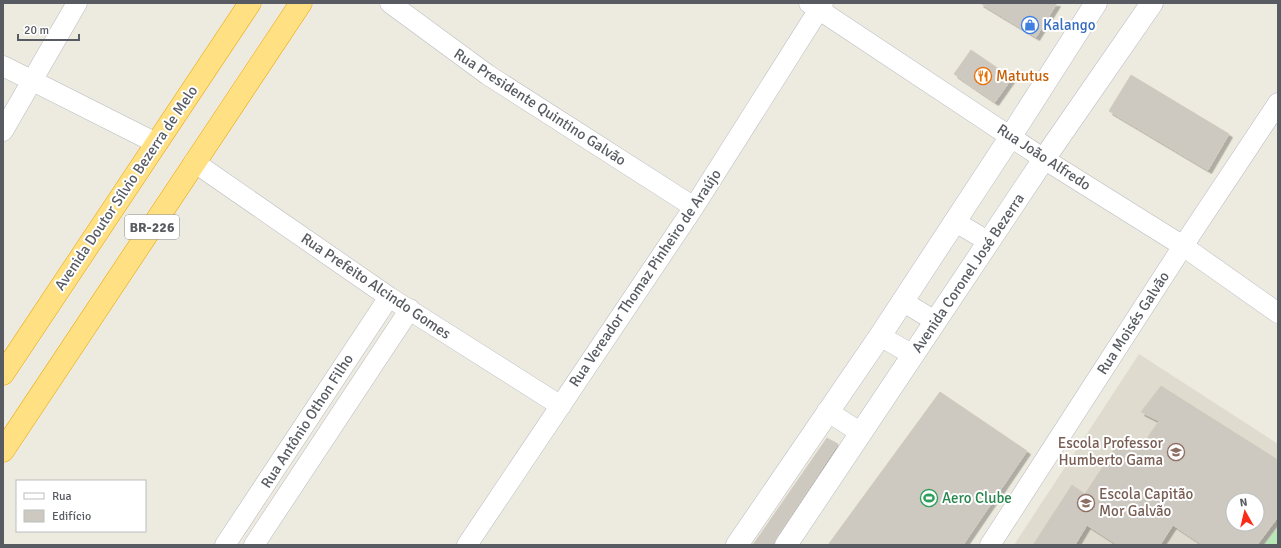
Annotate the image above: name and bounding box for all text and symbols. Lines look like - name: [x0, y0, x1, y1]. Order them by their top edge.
- shop icon: Kalango: [1020, 15, 1040, 35]
- scale bar: [18, 16, 79, 42]
- place label: Kalango: [1043, 16, 1096, 34]
- text: 20 m: [24, 23, 49, 38]
- street label: Rua Presidente Quintino Galvão: [451, 45, 630, 170]
- restaurant icon: Matutus: [973, 66, 993, 86]
- place label: Matutus: [996, 67, 1049, 85]
- street label: Avenida Doutor Sílvio Bezerra de Melo: [51, 82, 201, 294]
- street label: Rua João Alfredo: [994, 120, 1094, 194]
- street label: Rua Vereador Thomaz Pinheiro de Araújo: [565, 166, 725, 390]
- street label: Avenida Coronel José Bezerra: [908, 190, 1028, 356]
- road number: BR-226: [125, 215, 179, 239]
- street label: Rua Prefeito Alcindo Gomes: [298, 229, 455, 343]
- street label: Rua Moisés Galvão: [1093, 268, 1173, 378]
- street label: Rua Antônio Othon Filho: [257, 350, 357, 491]
- place label: Escola Professor Humberto Gama: [1058, 434, 1163, 469]
- school or university icon: Escola Professor Humberto Gama: [1166, 442, 1186, 462]
- legend: [16, 480, 146, 532]
- place label: Escola Capitão Mor Galvão: [1099, 485, 1193, 520]
- sports icon: Aero Clube: [919, 488, 939, 508]
- text: Rua: [52, 489, 72, 504]
- place label: Aero Clube: [942, 489, 1012, 507]
- north arrow: [1225, 492, 1265, 532]
- school or university icon: Escola Capitão Mor Galvão: [1076, 493, 1096, 513]
- text: N: [1239, 496, 1248, 510]
- text: Edifício: [52, 509, 91, 524]

